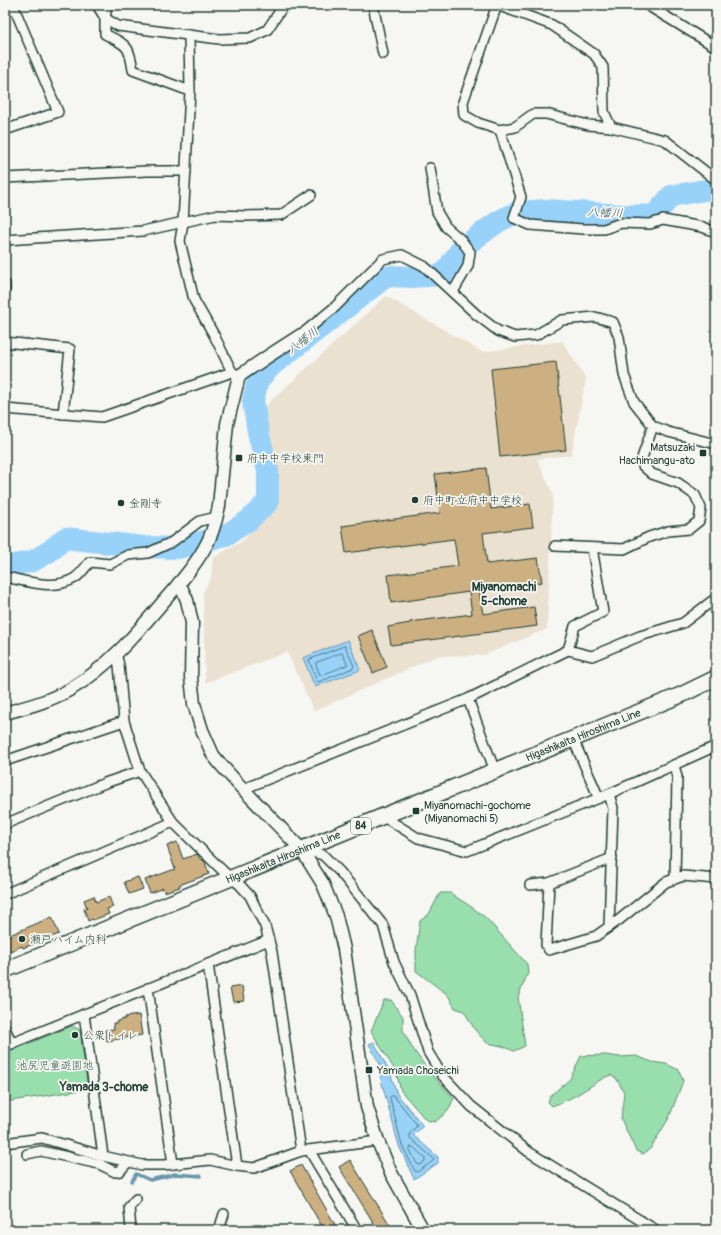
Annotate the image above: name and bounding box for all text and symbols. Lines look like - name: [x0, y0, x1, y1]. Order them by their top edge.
- water label: 八幡川: [587, 205, 623, 221]
- water label: 八幡川: [284, 324, 322, 358]
- place label: Matsuzaki Hachimangu-ato: [619, 441, 695, 467]
- marker: Matsuzaki Hachimangu-ato: [698, 448, 708, 458]
- place label: 府中中学校東門: [247, 452, 324, 465]
- marker: 府中中学校東門: [234, 453, 244, 463]
- place label: 府中町立府中中学校: [423, 494, 522, 507]
- marker: 府中町立府中中学校: [410, 495, 420, 505]
- place label: 金剛寺: [129, 497, 162, 510]
- marker: 金剛寺: [116, 498, 126, 508]
- district label: Miyanomachi 5-chome: [472, 580, 536, 609]
- street label: Higashikaita Hiroshima Line: [524, 705, 643, 764]
- place label: Miyanomachi-gochome (Miyanomachi 5): [424, 799, 531, 825]
- marker: Miyanomachi-gochome (Miyanomachi 5): [411, 806, 421, 816]
- road number: 84: [351, 818, 371, 834]
- street label: Higashikaita Hiroshima Line: [223, 828, 343, 886]
- place label: 瀬戸ハイム内科: [30, 933, 107, 946]
- marker: 瀬戸ハイム内科: [17, 934, 27, 944]
- place label: 公衆トイレ: [83, 1029, 138, 1042]
- marker: 公衆トイレ: [70, 1030, 80, 1040]
- park label: 池尻児童遊園地: [17, 1059, 94, 1072]
- place label: Yamada Choseichi: [376, 1064, 459, 1077]
- marker: Yamada Choseichi: [364, 1065, 374, 1075]
- district label: Yamada 3-chome: [59, 1080, 149, 1095]

